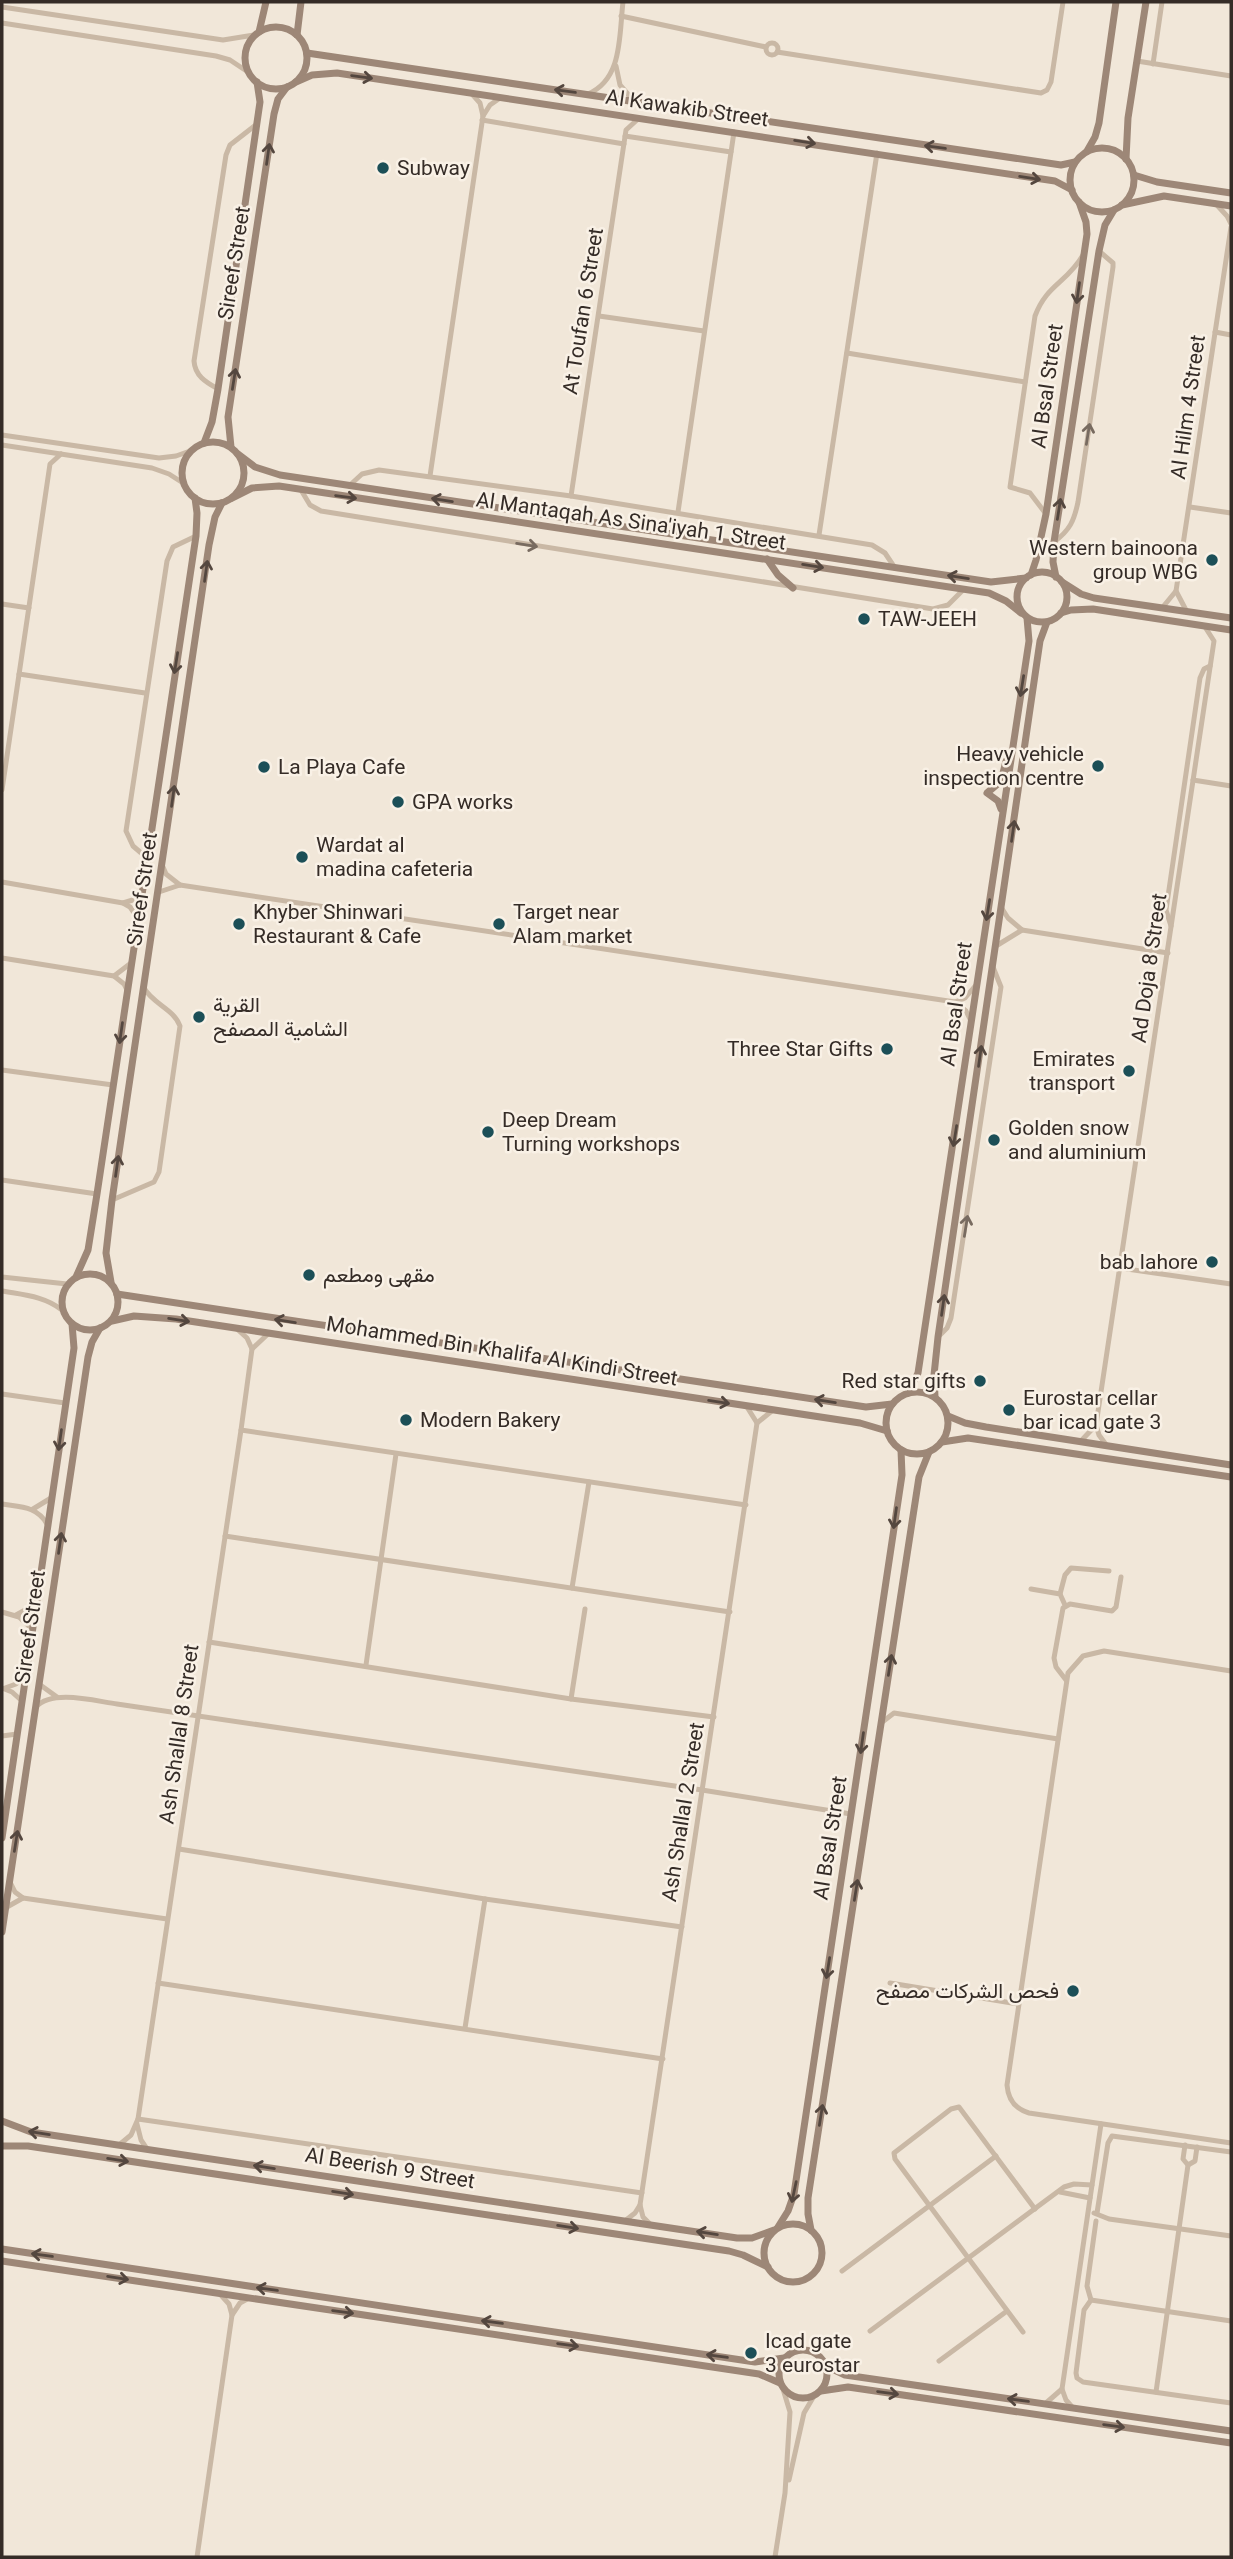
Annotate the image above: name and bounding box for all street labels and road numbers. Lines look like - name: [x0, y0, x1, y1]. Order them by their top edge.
- street label: Al Kawakib Street: [604, 85, 770, 131]
- street label: Sireef Street: [213, 204, 255, 322]
- street label: At Toufan 6 Street: [558, 226, 608, 396]
- street label: Al Bsal Street: [1026, 322, 1068, 450]
- street label: Al Hilm 4 Street: [1166, 333, 1210, 481]
- street label: Al Mantaqah As Sina'iyah 1 Street: [475, 487, 788, 555]
- street label: Sireef Street: [122, 830, 162, 947]
- street label: Ad Doja 8 Street: [1127, 892, 1171, 1044]
- street label: Al Bsal Street: [935, 940, 977, 1068]
- street label: Mohammed Bin Khalifa Al Kindi Street: [325, 1311, 679, 1391]
- street label: Sireef Street: [10, 1568, 50, 1685]
- street label: Ash Shallal 8 Street: [155, 1643, 204, 1825]
- street label: Ash Shallal 2 Street: [657, 1721, 709, 1903]
- street label: Al Bsal Street: [808, 1774, 852, 1902]
- street label: Al Beerish 9 Street: [303, 2143, 477, 2193]

